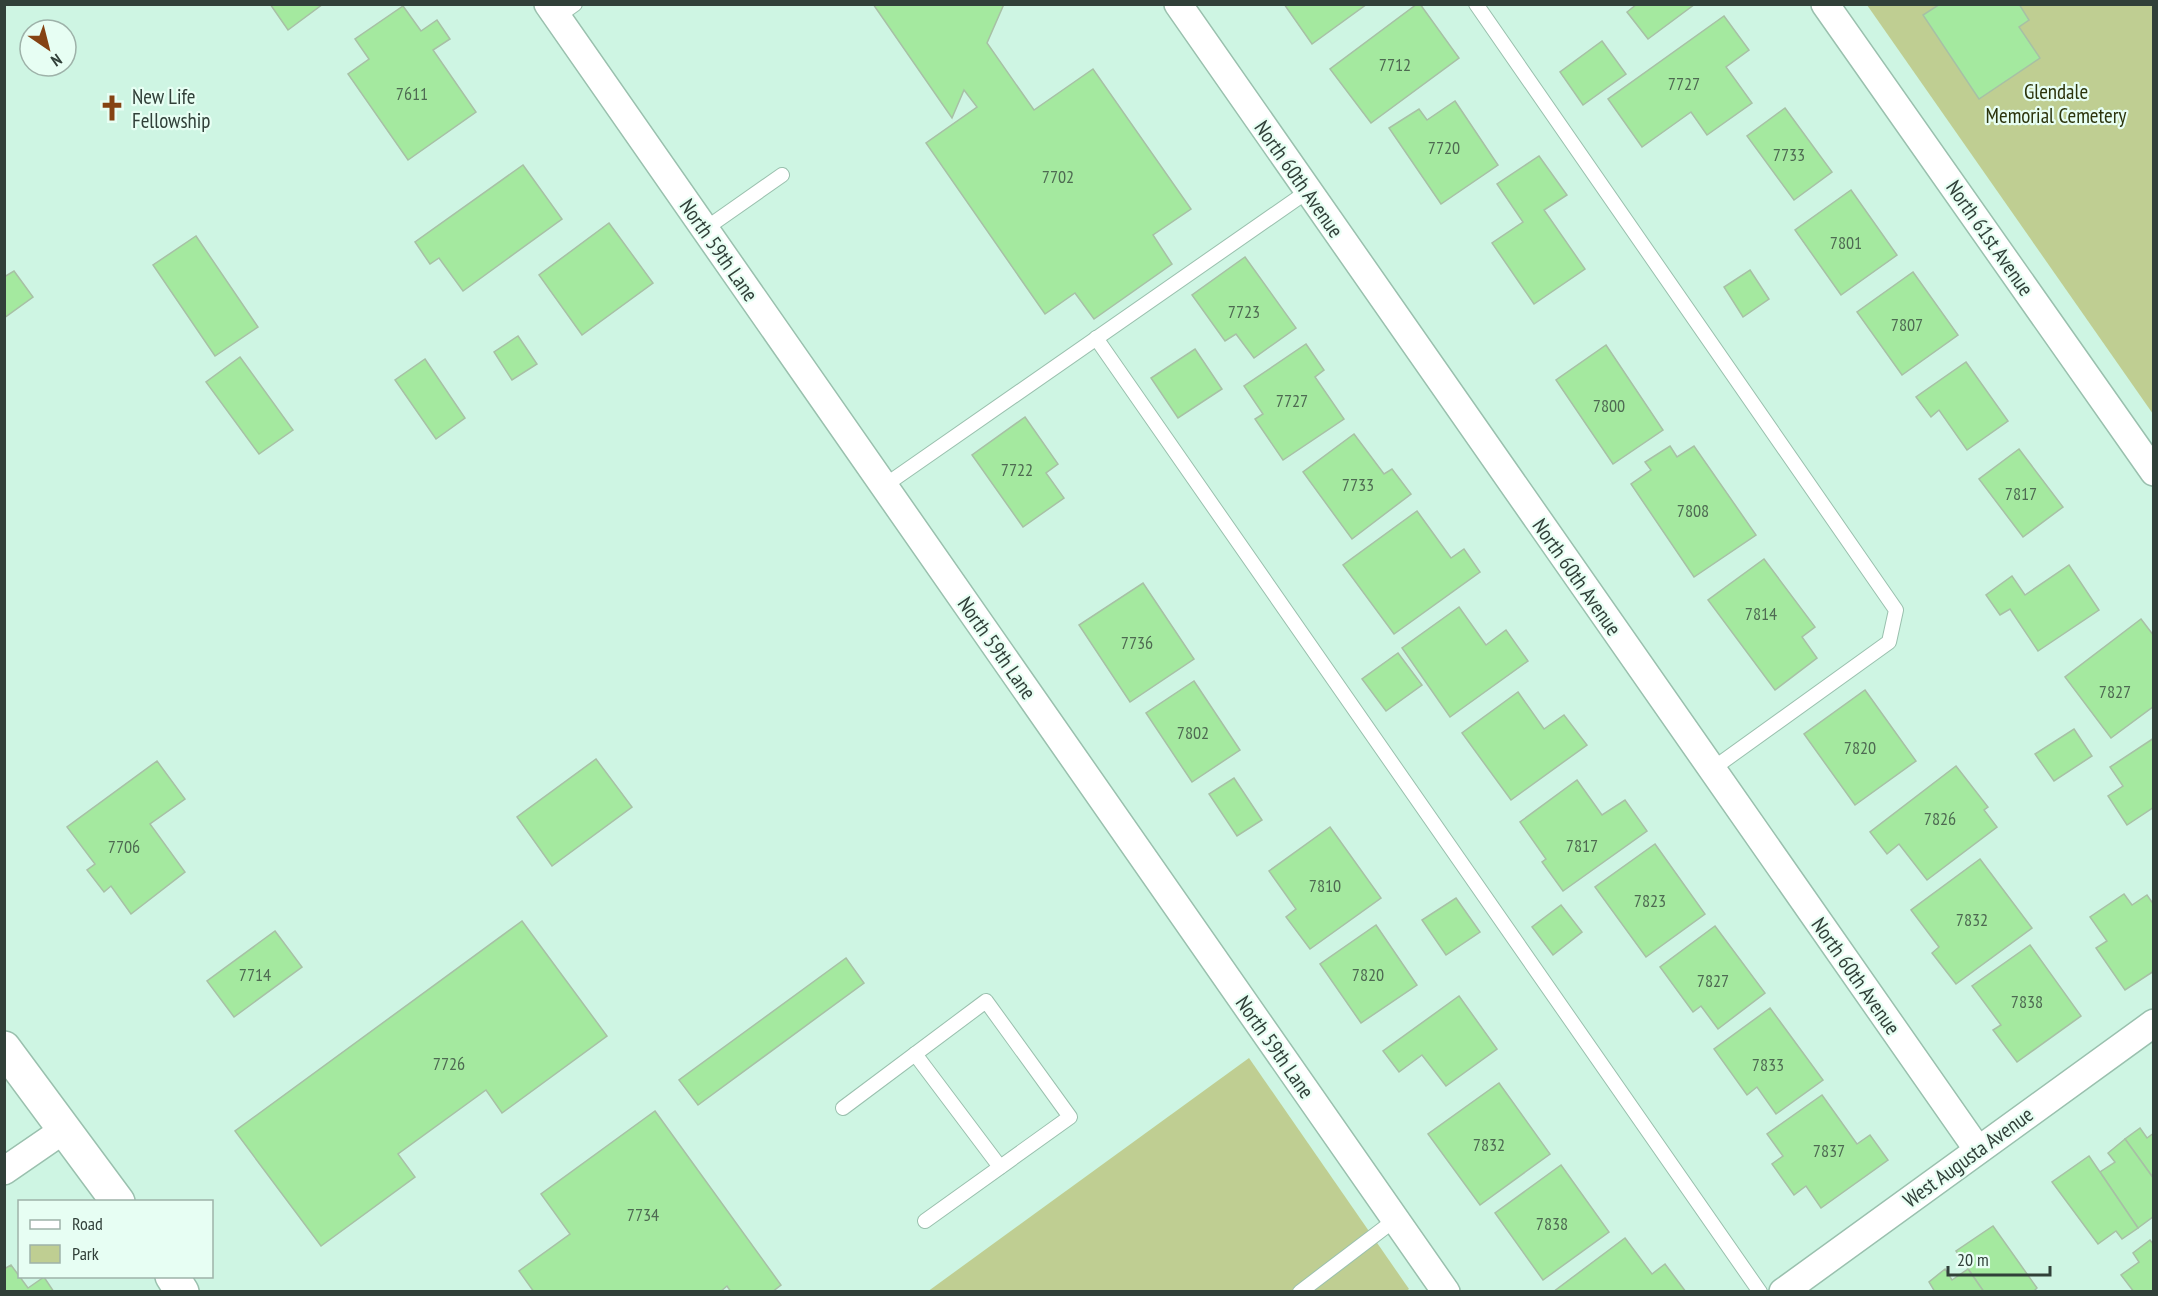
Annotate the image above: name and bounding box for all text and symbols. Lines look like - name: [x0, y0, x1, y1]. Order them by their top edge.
- north arrow: [18, 18, 78, 78]
- text: N: [47, 50, 66, 71]
- house number: 7712: [1379, 53, 1411, 76]
- house number: 7727: [1668, 72, 1700, 95]
- park label: Glendale Memorial Cemetery: [1986, 78, 2127, 129]
- house number: 7611: [396, 82, 428, 105]
- place label: New Life Fellowship: [132, 83, 210, 134]
- church icon: New Life Fellowship: [97, 93, 127, 123]
- street label: North 60th Avenue: [1249, 115, 1349, 243]
- house number: 7720: [1428, 136, 1460, 159]
- house number: 7733: [1773, 143, 1805, 166]
- house number: 7702: [1042, 165, 1074, 188]
- street label: North 61st Avenue: [1940, 175, 2040, 301]
- street label: North 59th Lane: [674, 193, 764, 307]
- house number: 7801: [1830, 231, 1862, 254]
- house number: 7723: [1228, 300, 1260, 323]
- house number: 7807: [1891, 313, 1923, 336]
- house number: 7727: [1276, 389, 1308, 412]
- house number: 7800: [1593, 394, 1625, 417]
- house number: 7722: [1001, 458, 1033, 481]
- house number: 7733: [1342, 473, 1374, 496]
- house number: 7817: [2005, 482, 2037, 505]
- house number: 7808: [1677, 499, 1709, 522]
- street label: North 60th Avenue: [1527, 513, 1627, 641]
- street label: North 59th Lane: [952, 591, 1042, 705]
- house number: 7814: [1745, 602, 1777, 625]
- house number: 7736: [1121, 631, 1153, 654]
- house number: 7827: [2099, 680, 2131, 703]
- house number: 7802: [1177, 721, 1209, 744]
- house number: 7820: [1844, 736, 1876, 759]
- house number: 7826: [1924, 807, 1956, 830]
- house number: 7817: [1566, 834, 1598, 857]
- house number: 7706: [108, 835, 140, 858]
- house number: 7810: [1309, 874, 1341, 897]
- house number: 7823: [1634, 889, 1666, 912]
- house number: 7832: [1956, 908, 1988, 931]
- street label: North 60th Avenue: [1806, 912, 1906, 1040]
- house number: 7714: [239, 963, 271, 986]
- house number: 7820: [1352, 963, 1384, 986]
- house number: 7827: [1697, 969, 1729, 992]
- street label: North 59th Lane: [1230, 990, 1320, 1104]
- house number: 7838: [2011, 990, 2043, 1013]
- house number: 7726: [433, 1052, 465, 1075]
- house number: 7833: [1752, 1053, 1784, 1076]
- street label: West Augusta Avenue: [1898, 1101, 2038, 1213]
- house number: 7832: [1473, 1133, 1505, 1156]
- house number: 7837: [1813, 1139, 1845, 1162]
- legend: [18, 1200, 213, 1278]
- house number: 7734: [627, 1203, 659, 1226]
- text: Road: [72, 1212, 103, 1235]
- house number: 7838: [1536, 1212, 1568, 1235]
- scale bar: [1948, 1239, 2050, 1277]
- text: Park: [72, 1242, 99, 1265]
- text: 20 m: [1957, 1248, 1989, 1271]

